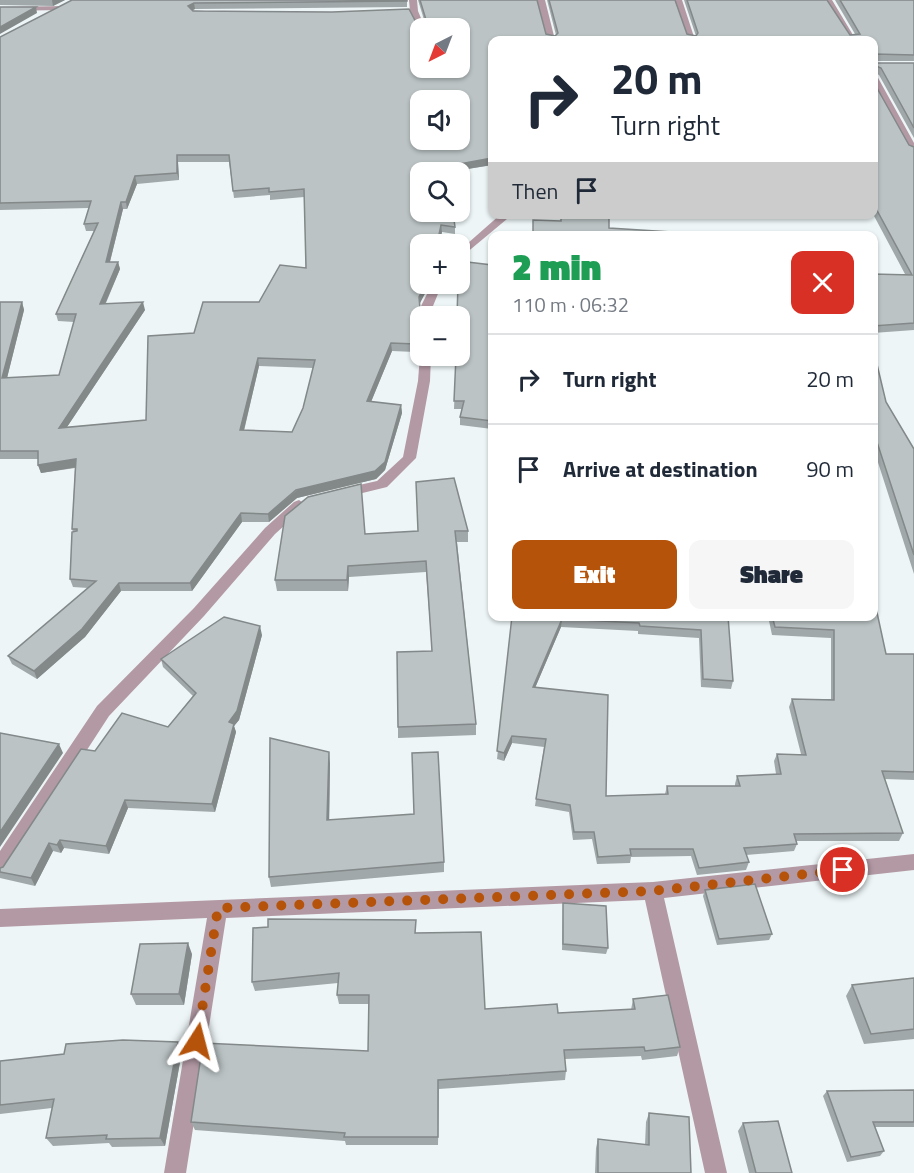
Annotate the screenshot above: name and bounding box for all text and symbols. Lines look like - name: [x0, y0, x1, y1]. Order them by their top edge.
- north arrow: [410, 18, 470, 78]
- map controls: [410, 18, 470, 366]
- text: 20 m: [611, 46, 703, 110]
- icon: right: [512, 60, 590, 138]
- button: sound: [410, 90, 470, 150]
- text: Turn right: [611, 104, 720, 145]
- button: search: [410, 162, 470, 222]
- text: Then: [512, 174, 558, 208]
- icon: arrive: [570, 174, 603, 207]
- button: +: [410, 234, 470, 294]
- text: 2 min: [512, 239, 601, 294]
- button: close: [791, 251, 854, 314]
- text: 110 m · 06:32: [512, 289, 629, 320]
- button: −: [410, 306, 470, 366]
- text: Turn right: [563, 362, 657, 396]
- text: 20 m: [806, 362, 854, 396]
- icon: right: [512, 363, 545, 396]
- text: Arrive at destination: [563, 452, 758, 486]
- text: 90 m: [806, 452, 854, 486]
- icon: arrive: [512, 453, 545, 486]
- button: Exit: [512, 540, 677, 609]
- button: Share: [689, 540, 854, 609]
- pin: [817, 844, 868, 895]
- icon: arrive: [826, 853, 859, 886]
- position arrow: [165, 1009, 229, 1073]

